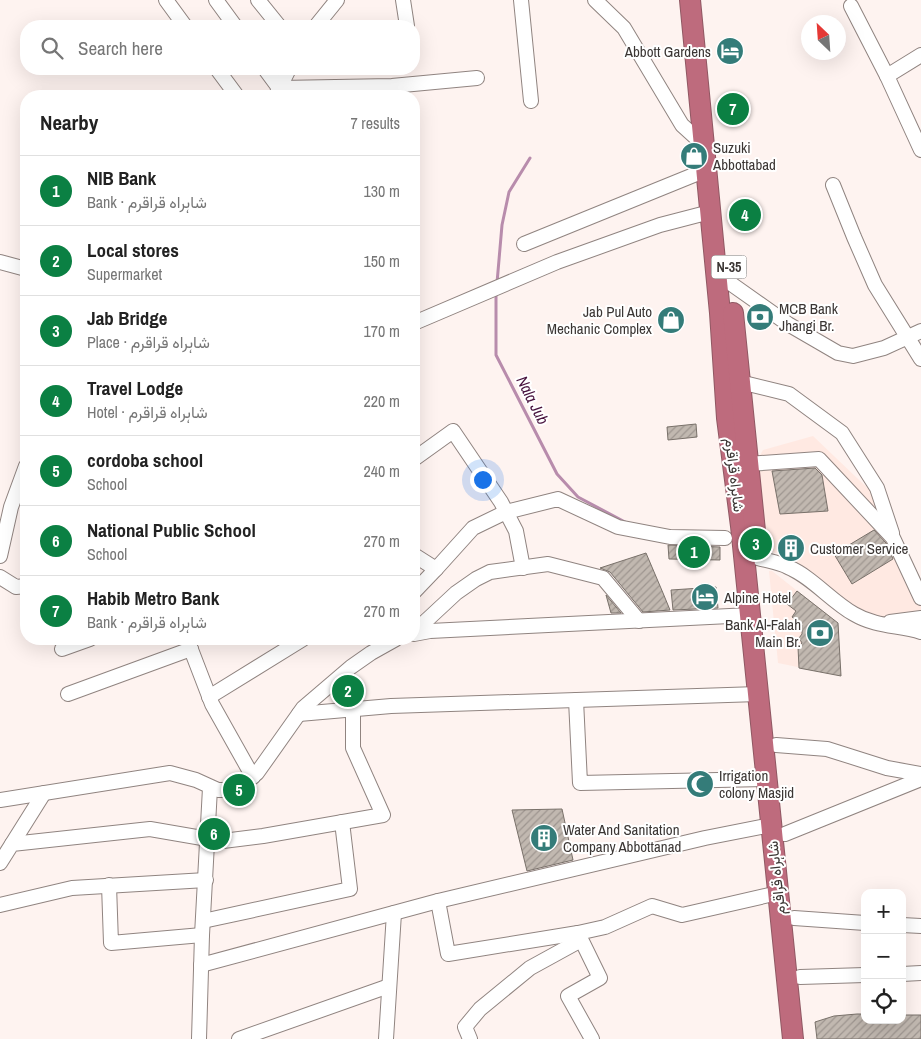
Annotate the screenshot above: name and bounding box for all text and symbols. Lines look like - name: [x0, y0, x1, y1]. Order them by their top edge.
- north arrow: [801, 15, 846, 60]
- search box: [20, 20, 420, 75]
- icon: search: [38, 34, 66, 62]
- text: Search here: [78, 35, 163, 61]
- hotel icon: Abbott Gardens: [715, 36, 745, 66]
- place label: Abbott Gardens: [624, 41, 711, 62]
- pin: 7: [717, 90, 749, 128]
- text: Nearby: [40, 108, 98, 137]
- text: 7 results: [350, 112, 400, 134]
- place label: Suzuki Abbottabad: [712, 137, 776, 175]
- shop icon: Suzuki Abbottabad: [679, 141, 709, 171]
- text: NIB Bank: [87, 165, 156, 191]
- text: 1: [52, 180, 60, 202]
- text: 130 m: [364, 180, 400, 202]
- text: Bank · شاہراہ قراقرم: [87, 191, 207, 213]
- pin: 4: [729, 196, 761, 234]
- text: Local stores: [87, 237, 179, 263]
- text: 2: [52, 250, 60, 272]
- text: 150 m: [364, 250, 400, 272]
- road number: N-35: [712, 256, 746, 278]
- text: Supermarket: [87, 263, 162, 285]
- place label: MCB Bank Jhangi Br.: [779, 298, 839, 336]
- place label: Jab Pul Auto Mechanic Complex: [547, 301, 653, 339]
- bank icon: MCB Bank Jhangi Br.: [745, 302, 775, 332]
- text: Jab Bridge: [87, 305, 168, 331]
- shop icon: Jab Pul Auto Mechanic Complex: [656, 305, 686, 335]
- text: 3: [52, 320, 60, 342]
- text: 170 m: [364, 320, 400, 342]
- text: Place · شاہراہ قراقرم: [87, 331, 210, 353]
- water label: Nala Jub: [511, 372, 555, 428]
- text: Travel Lodge: [87, 375, 183, 401]
- text: 4: [52, 390, 60, 412]
- text: 220 m: [364, 390, 400, 412]
- text: Hotel · شاہراہ قراقرم: [87, 401, 208, 423]
- street label: شاہراہ قراقرم: [720, 437, 750, 513]
- text: cordoba school: [87, 447, 203, 473]
- text: 5: [52, 460, 60, 482]
- text: 240 m: [364, 460, 400, 482]
- your location: [470, 467, 496, 493]
- text: School: [87, 473, 127, 495]
- text: National Public School: [87, 517, 256, 543]
- pin: 3: [740, 525, 772, 563]
- text: 6: [52, 530, 60, 552]
- text: 270 m: [364, 530, 400, 552]
- pin: 1: [678, 533, 710, 571]
- building icon: Customer Service: [776, 533, 806, 563]
- place label: Customer Service: [810, 538, 909, 559]
- text: School: [87, 543, 127, 565]
- hotel icon: Alpine Hotel: [690, 582, 720, 612]
- text: Habib Metro Bank: [87, 585, 219, 611]
- place label: Alpine Hotel: [723, 587, 791, 608]
- text: 7: [52, 600, 60, 622]
- text: 270 m: [364, 600, 400, 622]
- text: Bank · شاہراہ قراقرم: [87, 611, 207, 633]
- place label: Bank Al-Falah Main Br.: [725, 614, 801, 652]
- bank icon: Bank Al-Falah Main Br.: [805, 618, 835, 648]
- pin: 2: [332, 672, 364, 710]
- place label: Irrigation colony Masjid: [719, 765, 794, 803]
- mosque icon: Irrigation colony Masjid: [685, 769, 715, 799]
- pin: 5: [223, 771, 255, 809]
- pin: 6: [198, 815, 230, 853]
- place label: Water And Sanitation Company Abbottanad: [563, 819, 681, 857]
- building icon: Water And Sanitation Company Abbottanad: [529, 823, 559, 853]
- street label: شاہراہ قراقرم: [762, 840, 790, 916]
- map controls: [861, 889, 906, 1024]
- button: +: [861, 889, 906, 934]
- button: −: [861, 934, 906, 979]
- button: locate: [861, 979, 906, 1024]

